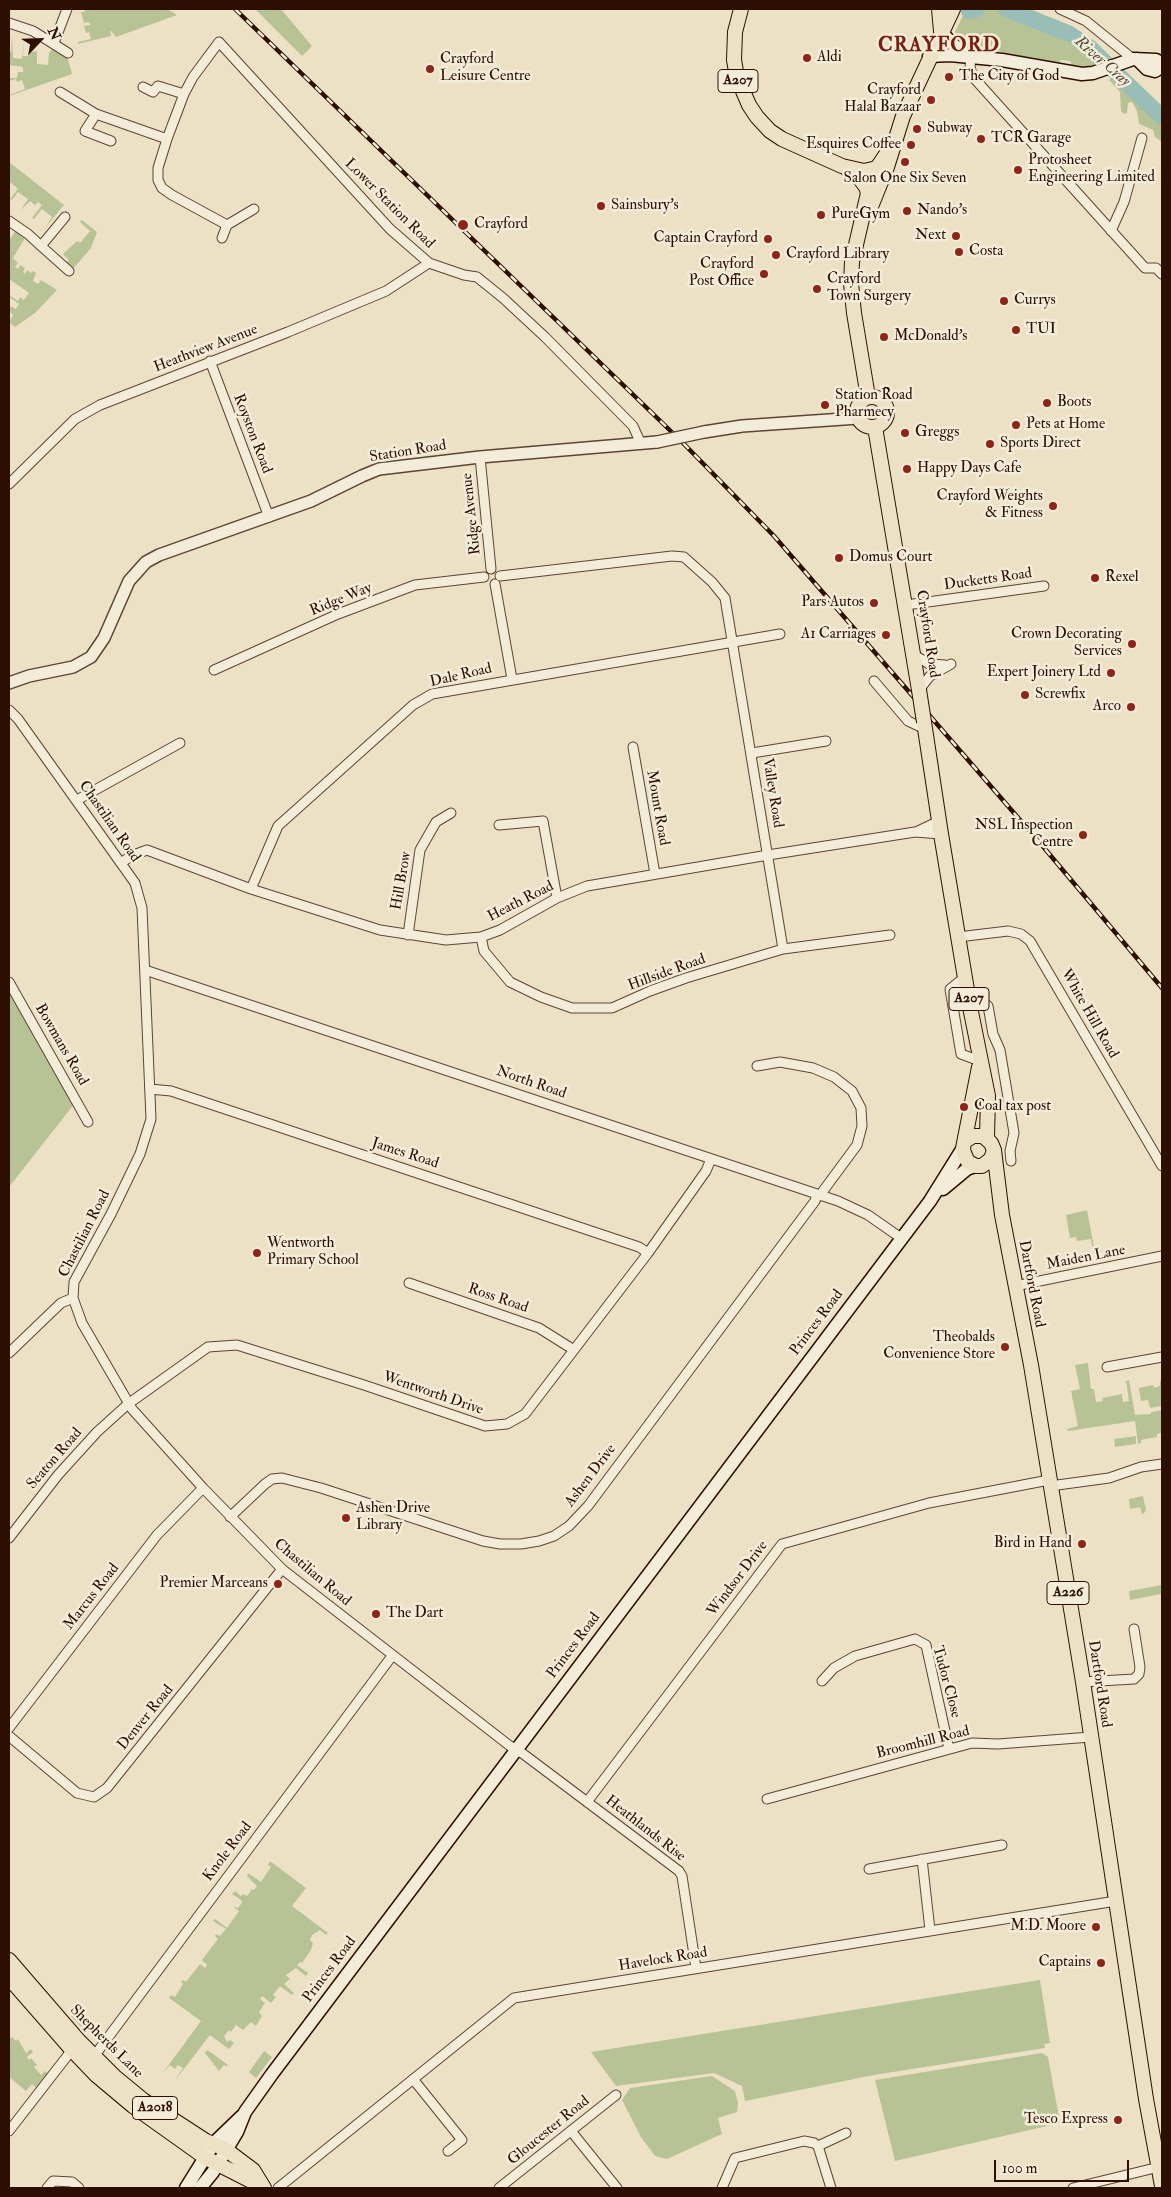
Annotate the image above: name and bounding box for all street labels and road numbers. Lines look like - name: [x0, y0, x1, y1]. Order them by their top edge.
- road number: A207: [718, 70, 758, 92]
- street label: Lower Station Road: [340, 155, 438, 253]
- street label: Heathview Avenue: [152, 321, 260, 377]
- street label: Royston Road: [229, 392, 275, 476]
- street label: Station Road: [368, 437, 448, 467]
- street label: Ridge Avenue: [459, 472, 485, 556]
- street label: Ducketts Road: [943, 565, 1033, 595]
- street label: Ridge Way: [307, 579, 375, 621]
- street label: Crayford Road: [911, 589, 943, 679]
- street label: Dale Road: [428, 660, 494, 692]
- street label: Valley Road: [758, 757, 786, 829]
- street label: Mount Road: [642, 769, 672, 847]
- street label: Chastilian Road: [74, 778, 144, 866]
- street label: Hill Brow: [388, 850, 416, 912]
- street label: Heath Road: [485, 878, 557, 926]
- street label: Hillside Road: [626, 951, 708, 995]
- street label: White Hill Road: [1056, 966, 1122, 1062]
- road number: A207: [949, 988, 989, 1011]
- street label: Bowmans Road: [30, 1001, 92, 1089]
- street label: North Road: [493, 1063, 569, 1103]
- street label: James Road: [369, 1135, 441, 1173]
- street label: Chastilian Road: [55, 1187, 115, 1281]
- street label: Dartford Road: [1014, 1239, 1048, 1329]
- street label: Maiden Lane: [1045, 1242, 1127, 1274]
- street label: Ross Road: [465, 1280, 531, 1318]
- street label: Princes Road: [786, 1286, 848, 1360]
- street label: Wentworth Drive: [380, 1368, 486, 1420]
- street label: Seaton Road: [24, 1425, 86, 1493]
- street label: Ashen Drive: [562, 1441, 620, 1511]
- street label: Chastilian Road: [270, 1535, 354, 1611]
- street label: Windsor Drive: [704, 1538, 772, 1620]
- street label: Marcus Road: [60, 1560, 124, 1634]
- road number: A226: [1047, 1582, 1089, 1605]
- street label: Princes Road: [543, 1609, 605, 1683]
- street label: Dartford Road: [1083, 1639, 1115, 1729]
- street label: Tudor Close: [928, 1644, 964, 1720]
- street label: Denver Road: [114, 1682, 178, 1754]
- street label: Broomhill Road: [875, 1723, 971, 1763]
- street label: Heathlands Rise: [601, 1792, 689, 1866]
- street label: Knole Road: [200, 1819, 256, 1885]
- street label: Princes Road: [299, 1933, 361, 2007]
- street label: Havelock Road: [617, 1944, 709, 1976]
- street label: Shepherds Lane: [66, 2002, 146, 2082]
- street label: Gloucester Road: [504, 2093, 594, 2169]
- road number: A2018: [132, 2096, 178, 2120]

